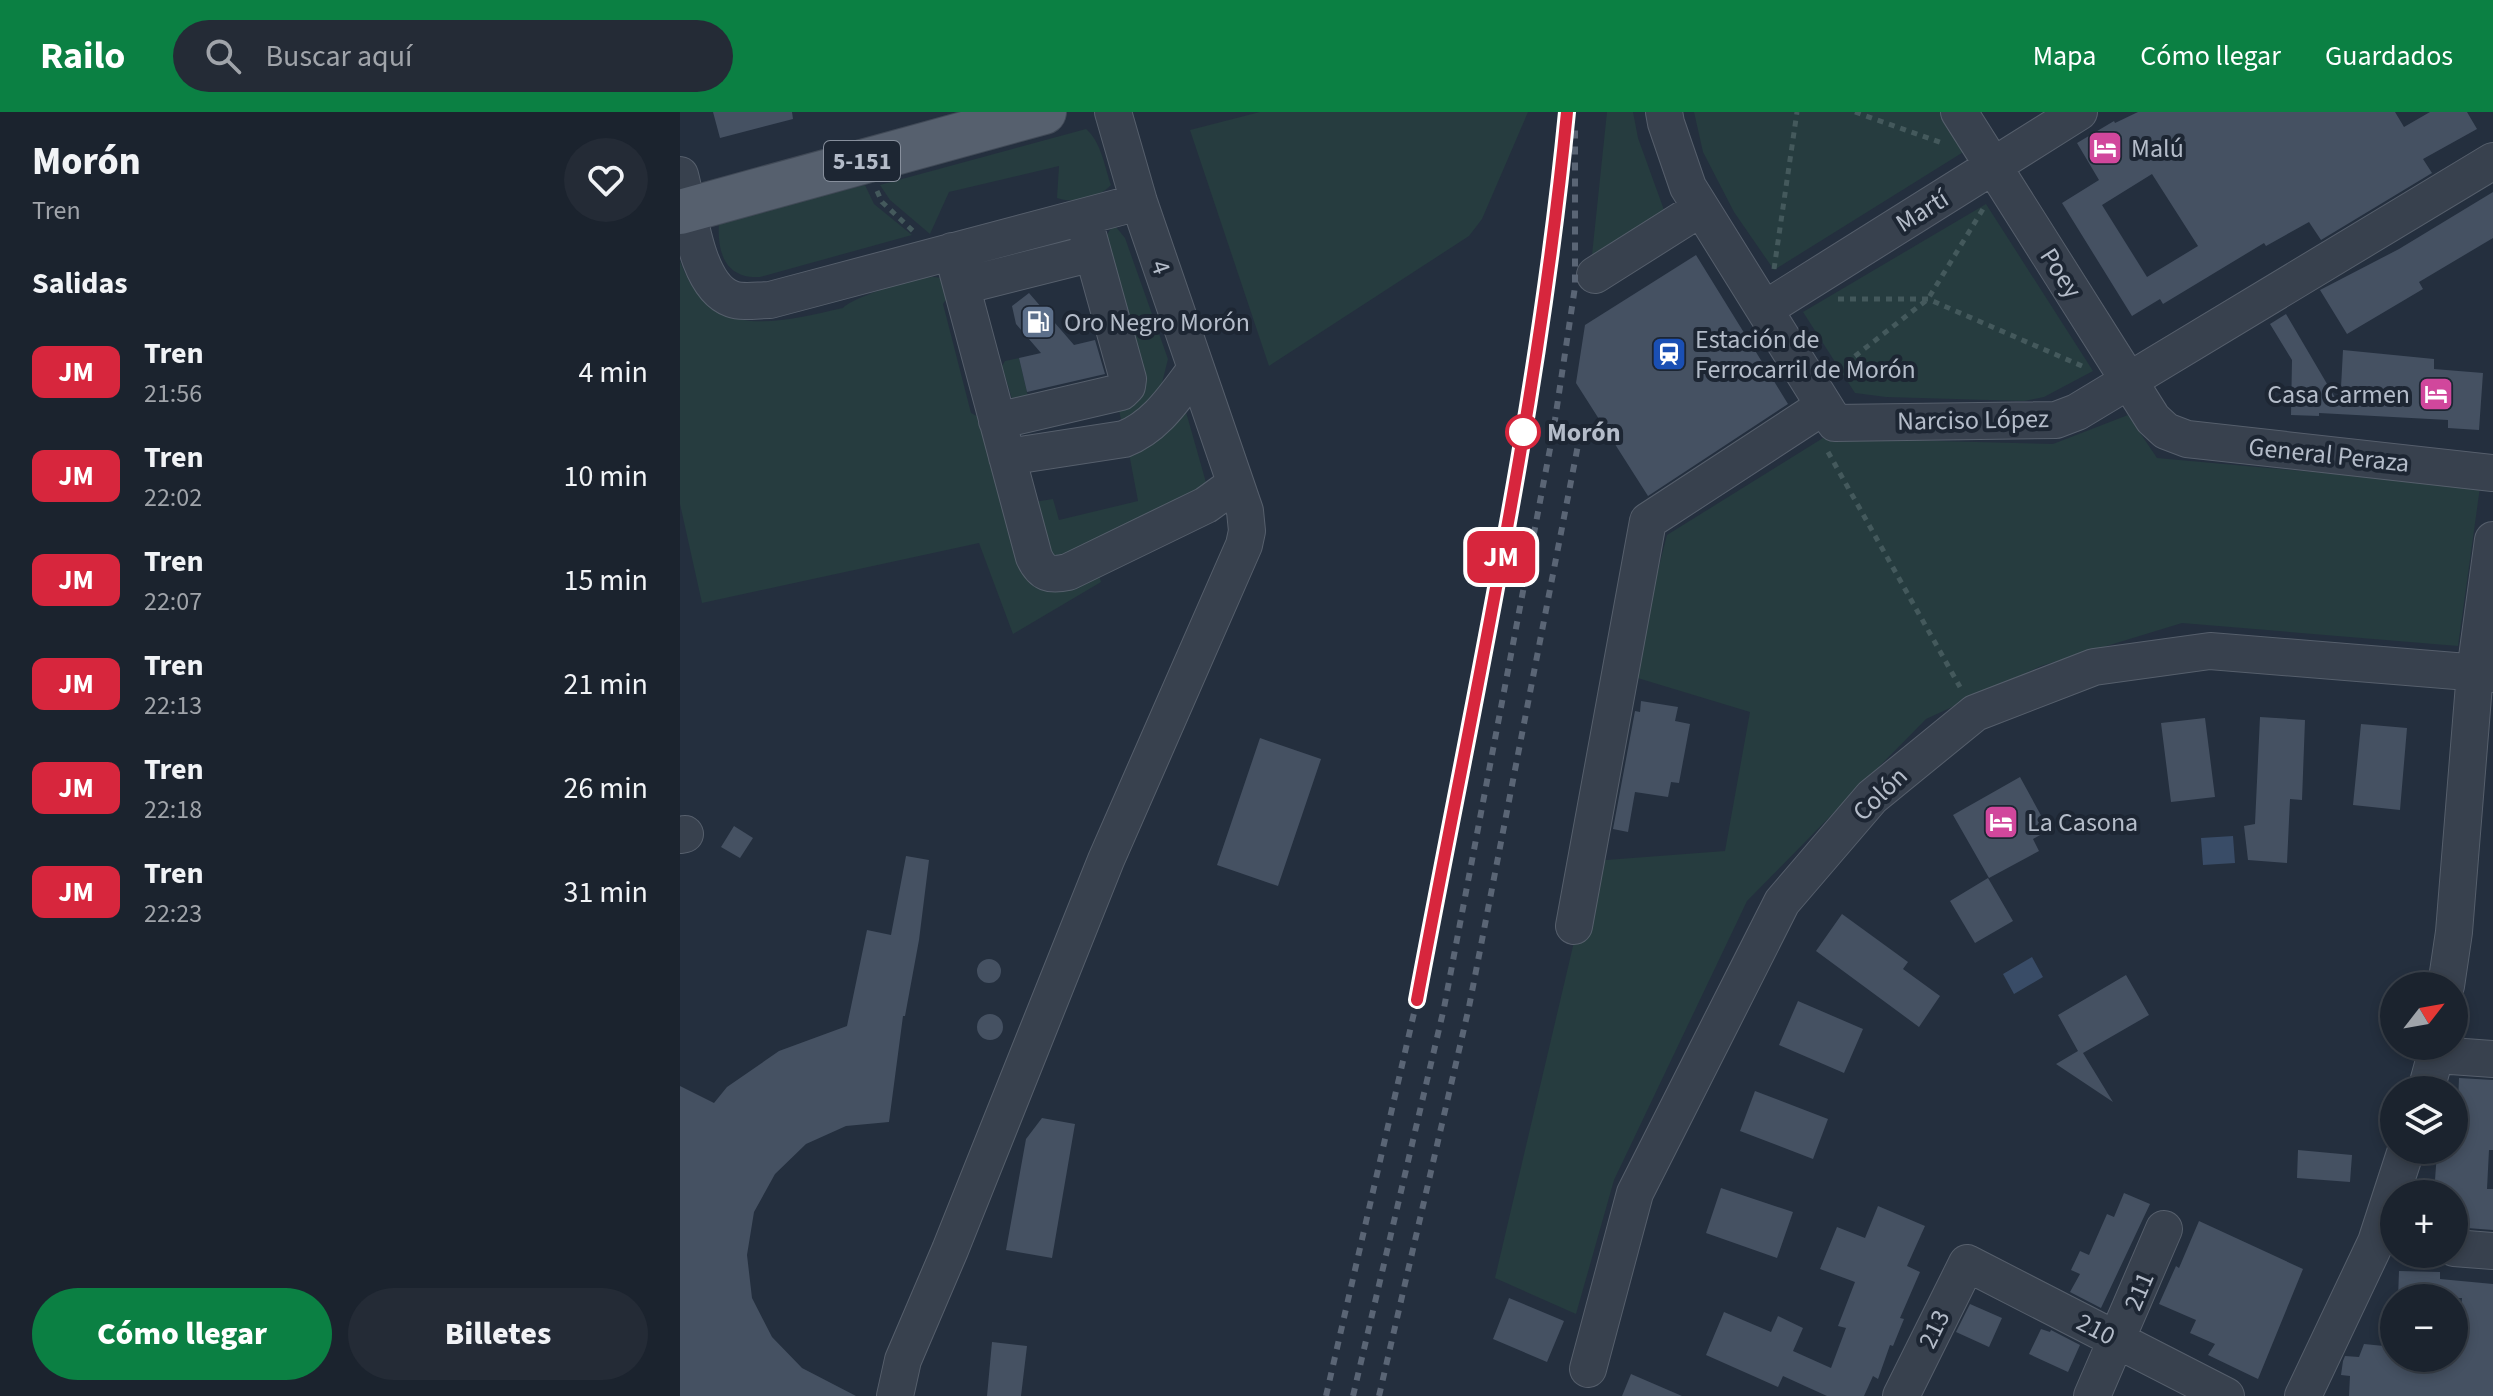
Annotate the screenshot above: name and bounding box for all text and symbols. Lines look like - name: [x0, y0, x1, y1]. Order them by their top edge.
- search box: [173, 20, 733, 92]
- text: Railo: [40, 29, 125, 83]
- icon: search: [201, 34, 245, 78]
- text: Buscar aquí: [265, 35, 412, 78]
- text: Mapa: [2033, 36, 2096, 76]
- text: Cómo llegar: [2140, 36, 2281, 76]
- text: Guardados: [2325, 36, 2453, 76]
- hotel icon: Malú: [2086, 129, 2124, 167]
- place label: Malú: [2131, 130, 2184, 167]
- text: Morón: [32, 135, 141, 189]
- button: heart: [564, 138, 648, 222]
- road number: 5-151: [824, 141, 900, 181]
- street label: Martí: [1888, 180, 1957, 242]
- text: Tren: [32, 192, 81, 229]
- street label: Poey: [2031, 241, 2091, 305]
- street label: 4: [1141, 255, 1181, 279]
- text: Salidas: [32, 262, 128, 305]
- fuel station icon: Oro Negro Morón: [1019, 303, 1057, 341]
- place label: Oro Negro Morón: [1064, 304, 1250, 341]
- place label: Estación de Ferrocarril de Morón: [1695, 321, 1916, 388]
- text: Tren: [144, 332, 204, 375]
- station icon: Estación de Ferrocarril de Morón: [1650, 335, 1688, 373]
- text: 4 min: [578, 351, 648, 394]
- text: JM: [58, 352, 94, 392]
- text: 21:56: [144, 375, 202, 412]
- hotel icon: Casa Carmen: [2417, 375, 2455, 413]
- place label: Casa Carmen: [2267, 376, 2410, 413]
- street label: Narciso López: [1897, 400, 2049, 440]
- place label: Morón: [1547, 414, 1621, 451]
- marker: Morón: [1506, 415, 1540, 449]
- street label: General Peraza: [2247, 428, 2411, 482]
- text: Tren: [144, 436, 204, 479]
- text: 10 min: [564, 455, 648, 498]
- text: JM: [58, 456, 94, 496]
- text: 22:02: [144, 479, 202, 516]
- line badge: JM: [1465, 531, 1537, 583]
- text: JM: [1483, 537, 1519, 577]
- text: Tren: [144, 540, 204, 583]
- text: 15 min: [564, 559, 648, 602]
- text: JM: [58, 560, 94, 600]
- text: 22:07: [144, 583, 202, 620]
- text: Tren: [144, 644, 204, 687]
- text: 21 min: [564, 663, 648, 706]
- text: JM: [58, 664, 94, 704]
- text: 22:13: [144, 687, 202, 724]
- text: Tren: [144, 748, 204, 791]
- street label: Colón: [1844, 759, 1916, 829]
- text: 26 min: [564, 767, 648, 810]
- text: JM: [58, 768, 94, 808]
- text: 22:18: [144, 791, 202, 828]
- hotel icon: La Casona: [1982, 803, 2020, 841]
- place label: La Casona: [2027, 804, 2138, 841]
- text: Tren: [144, 852, 204, 895]
- text: 31 min: [564, 871, 648, 914]
- text: JM: [58, 872, 94, 912]
- text: 22:23: [144, 895, 202, 932]
- north arrow: [2380, 972, 2468, 1060]
- map controls: [2380, 972, 2468, 1372]
- button: layers: [2380, 1076, 2468, 1164]
- button: +: [2380, 1180, 2468, 1268]
- street label: 211: [2114, 1266, 2164, 1316]
- button: −: [2380, 1284, 2468, 1372]
- button: Cómo llegar: [32, 1288, 332, 1380]
- button: Billetes: [348, 1288, 648, 1380]
- street label: 213: [1909, 1303, 1959, 1355]
- street label: 210: [2070, 1304, 2122, 1354]

